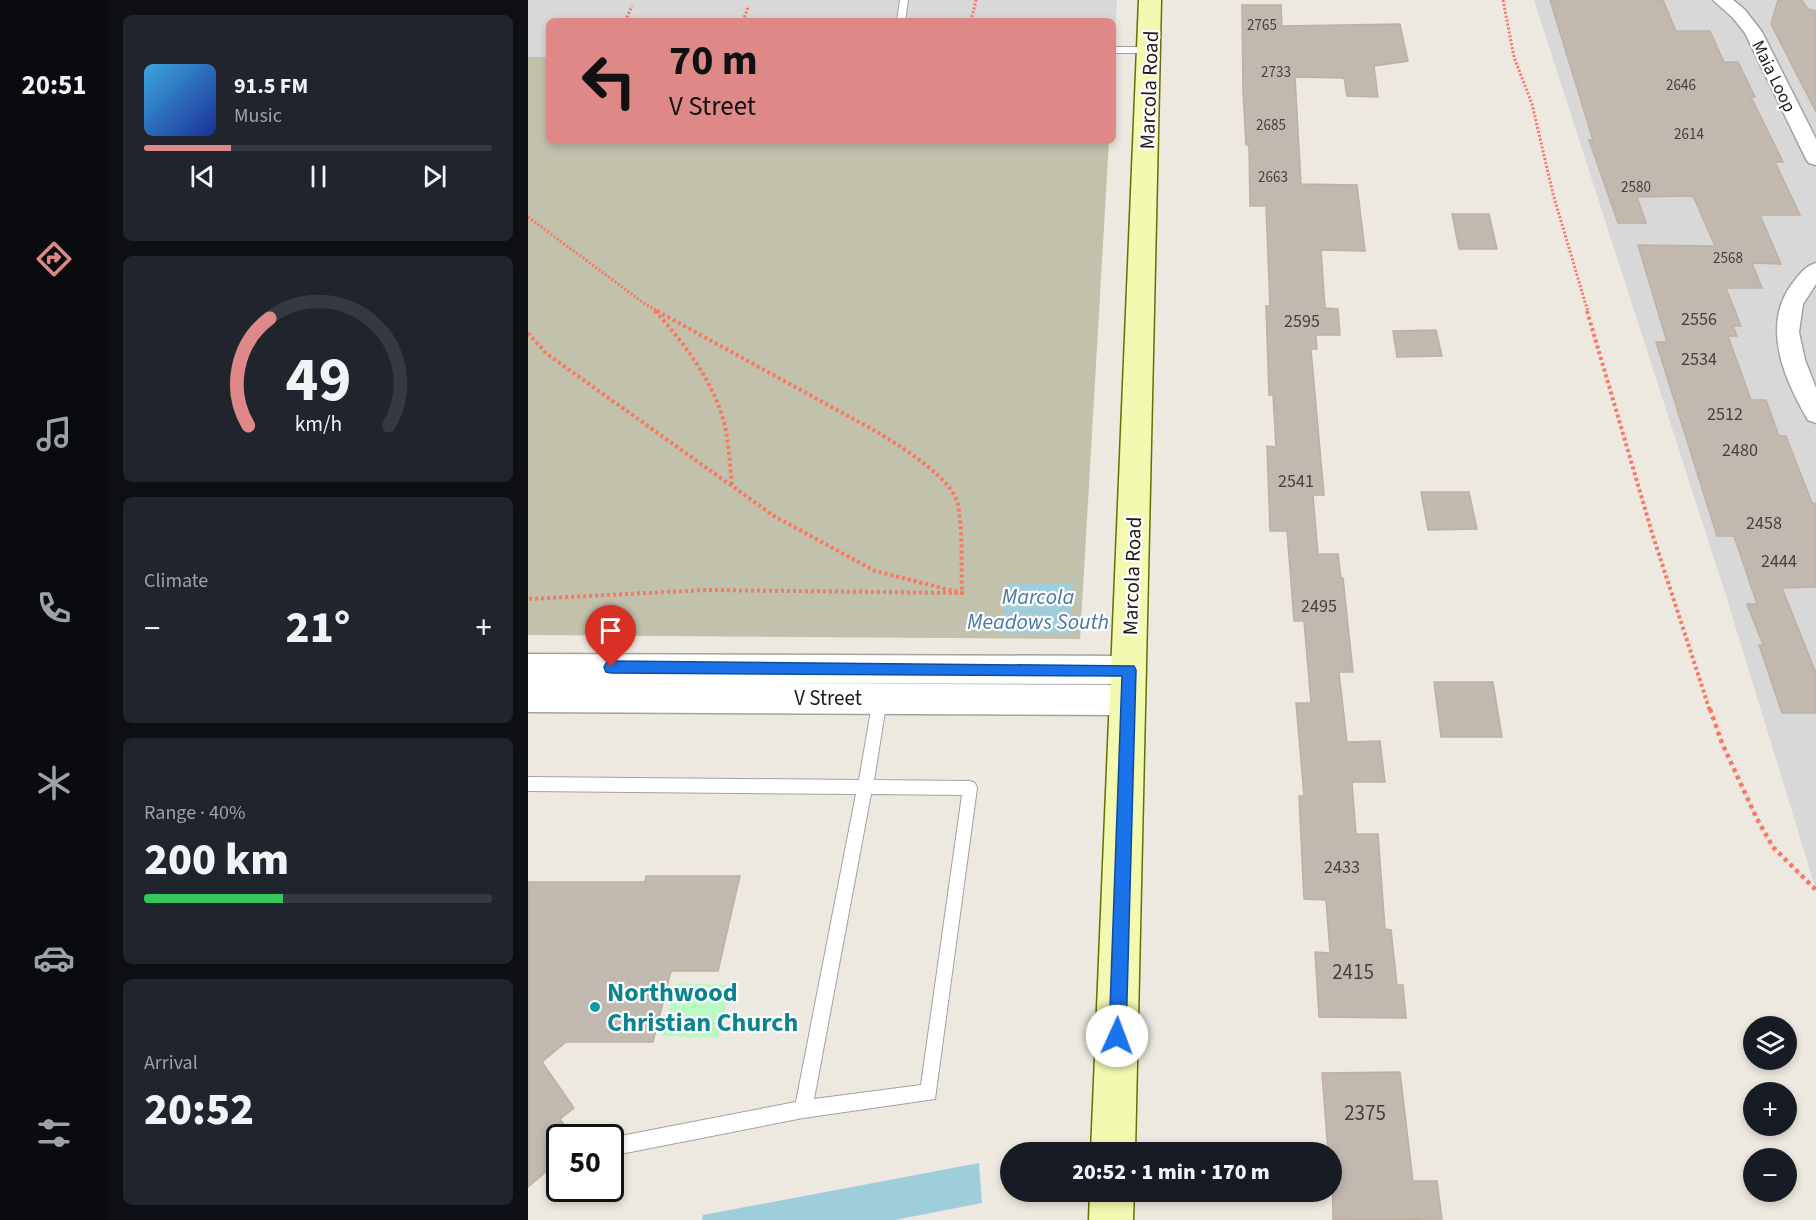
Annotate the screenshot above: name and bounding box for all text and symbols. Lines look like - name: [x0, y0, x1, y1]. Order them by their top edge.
- house number: 2765: [1247, 15, 1277, 36]
- street label: Marcola Road: [1132, 30, 1166, 150]
- text: 70 m: [669, 31, 758, 91]
- street label: Maia Loop: [1745, 36, 1802, 116]
- icon: left: [570, 42, 648, 120]
- house number: 2733: [1261, 62, 1291, 83]
- text: 20:51: [21, 66, 87, 105]
- text: 91.5 FM: [234, 70, 308, 102]
- house number: 2646: [1666, 75, 1696, 96]
- text: V Street: [669, 87, 756, 126]
- text: Music: [234, 102, 282, 130]
- house number: 2685: [1256, 115, 1286, 136]
- house number: 2614: [1674, 124, 1704, 145]
- icon: previous: [186, 160, 219, 193]
- icon: pause: [302, 160, 335, 193]
- icon: next: [418, 160, 451, 193]
- house number: 2663: [1258, 167, 1288, 188]
- house number: 2580: [1621, 177, 1651, 198]
- icon: directions: [33, 238, 75, 280]
- house number: 2568: [1713, 248, 1743, 269]
- house number: 2556: [1681, 307, 1717, 332]
- house number: 2595: [1284, 309, 1320, 334]
- text: 49: [285, 336, 351, 425]
- house number: 2534: [1681, 347, 1717, 372]
- house number: 2512: [1707, 402, 1743, 427]
- text: km/h: [294, 409, 342, 440]
- icon: music: [33, 413, 75, 455]
- house number: 2480: [1722, 438, 1758, 463]
- house number: 2541: [1278, 469, 1314, 494]
- house number: 2458: [1746, 511, 1782, 536]
- street label: Marcola Road: [1115, 516, 1149, 636]
- house number: 2444: [1761, 549, 1797, 574]
- text: Climate: [144, 567, 208, 595]
- water label: Marcola Meadows South: [967, 581, 1109, 638]
- icon: phone: [33, 587, 75, 629]
- house number: 2495: [1301, 594, 1337, 619]
- text: 21°: [286, 596, 350, 660]
- text: −: [144, 605, 160, 652]
- text: +: [476, 605, 492, 652]
- pin: [585, 605, 636, 667]
- icon: arrive: [594, 614, 627, 647]
- street label: V Street: [794, 683, 862, 713]
- icon: climate: [33, 762, 75, 804]
- text: Range · 40%: [144, 799, 245, 827]
- text: 200 km: [144, 828, 289, 892]
- house number: 2433: [1324, 855, 1360, 880]
- icon: car: [33, 937, 75, 979]
- house number: 2415: [1332, 957, 1374, 987]
- place label: Northwood Christian Church: [607, 974, 798, 1041]
- marker: Northwood Christian Church: [588, 1000, 602, 1014]
- position arrow: [1085, 1004, 1149, 1068]
- map controls: [1743, 1016, 1797, 1202]
- button: layers: [1743, 1016, 1797, 1070]
- text: Arrival: [144, 1049, 198, 1077]
- text: 20:52: [144, 1078, 254, 1142]
- button: +: [1743, 1082, 1797, 1136]
- house number: 2375: [1344, 1098, 1386, 1128]
- icon: filters: [33, 1112, 75, 1154]
- speed limit sign: 50: [546, 1124, 624, 1202]
- button: −: [1743, 1148, 1797, 1202]
- text: 20:52 · 1 min · 170 m: [1072, 1156, 1270, 1188]

